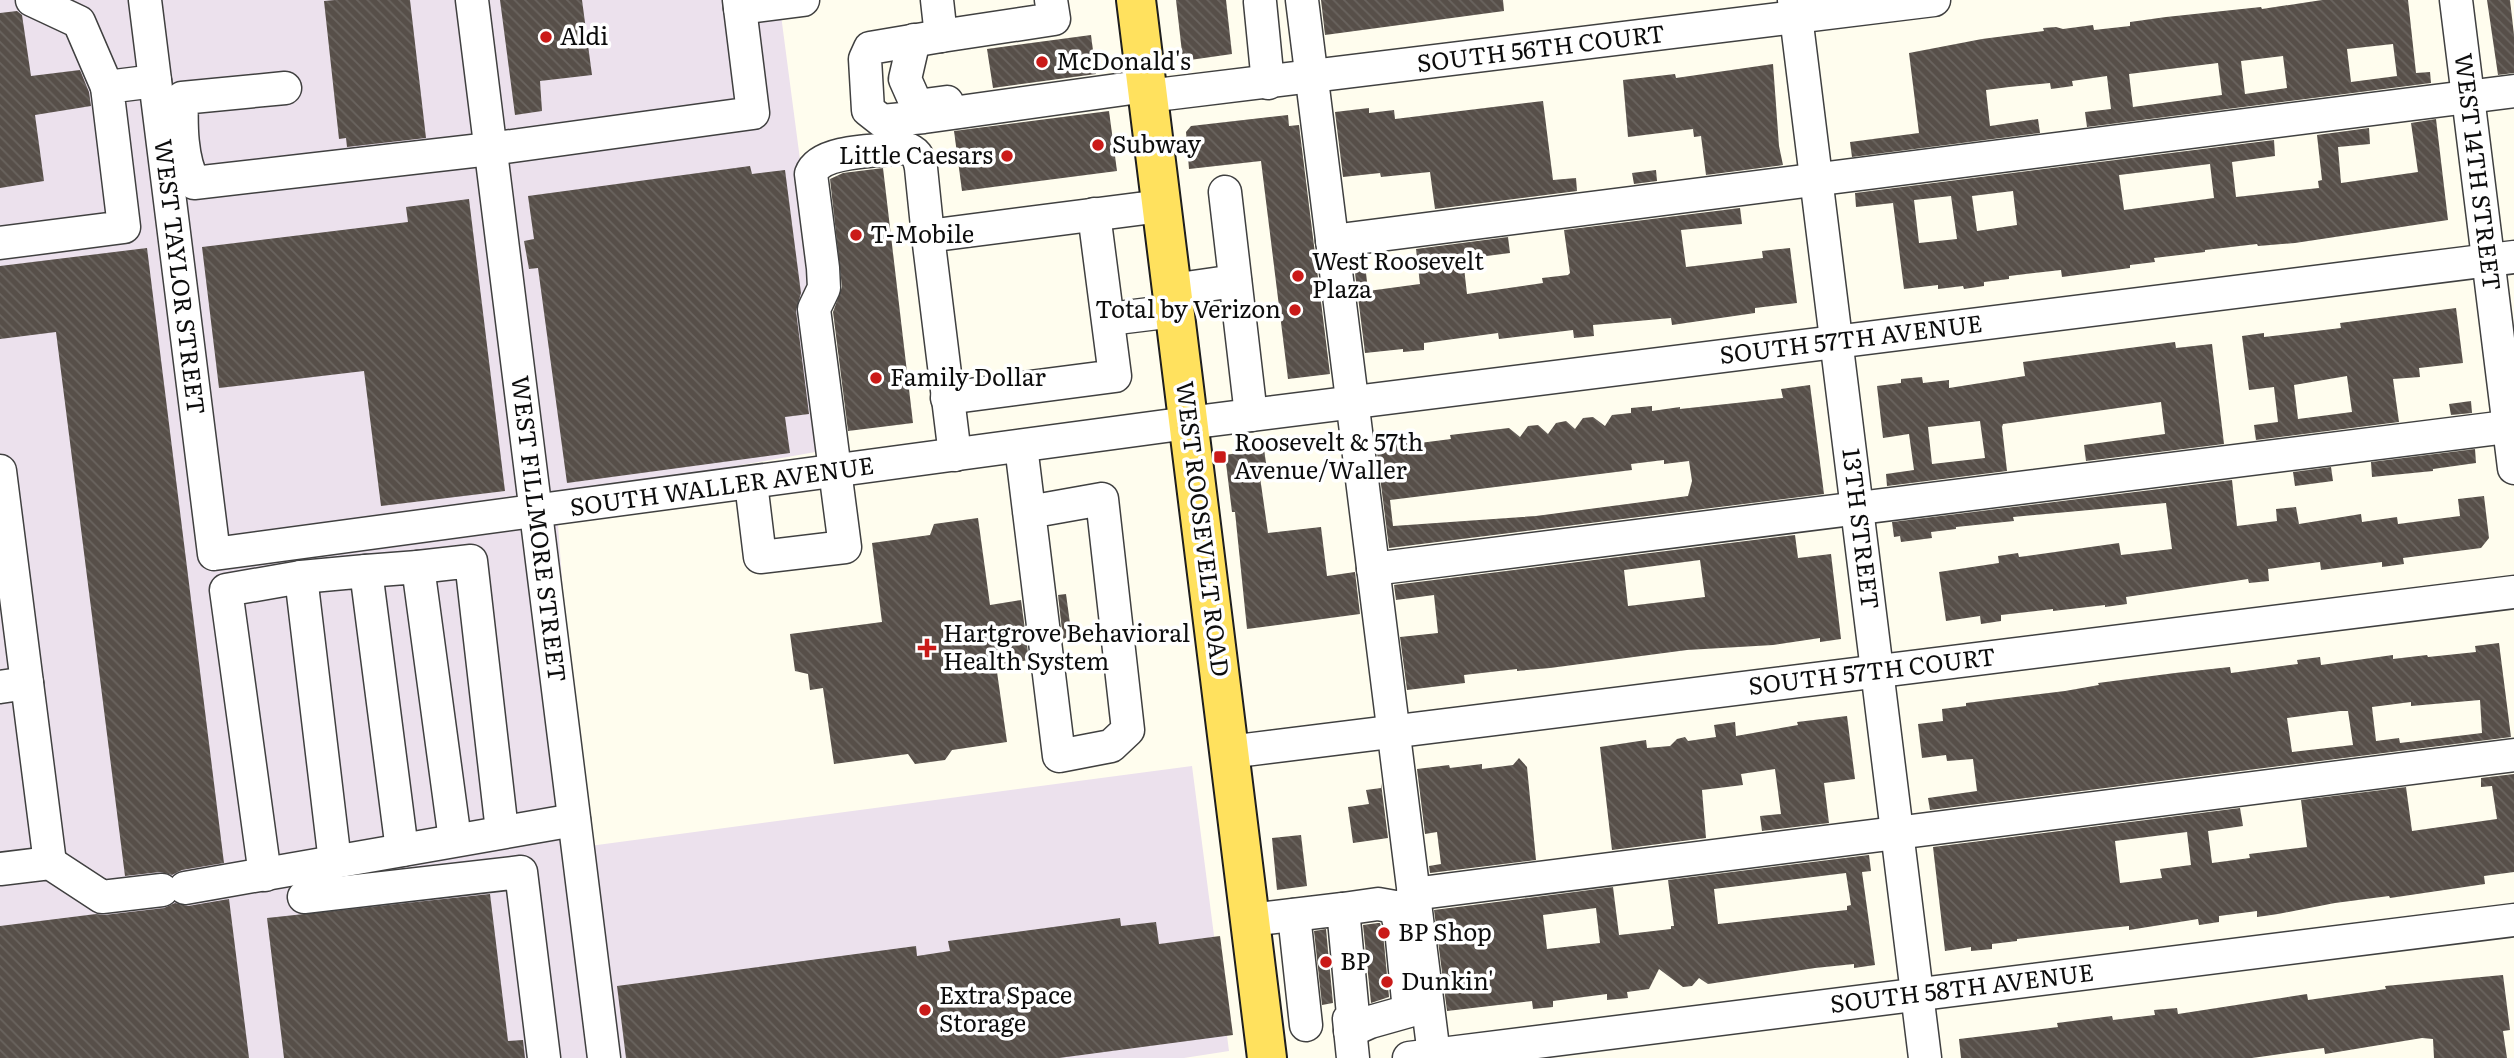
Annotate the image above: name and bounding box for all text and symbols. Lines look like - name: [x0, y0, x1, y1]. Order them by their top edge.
- street label: SOUTH 56TH COURT: [1415, 14, 1667, 79]
- place label: Aldi: [560, 17, 608, 52]
- marker: Aldi: [538, 29, 554, 45]
- place label: McDonald's: [1056, 42, 1191, 77]
- street label: WEST 14TH STREET: [2448, 51, 2511, 292]
- marker: McDonald's: [1034, 54, 1050, 70]
- place label: Subway: [1112, 125, 1201, 160]
- place label: Little Caesars: [839, 136, 993, 171]
- street label: WEST TAYLOR STREET: [147, 137, 216, 416]
- marker: Subway: [1090, 137, 1106, 153]
- marker: Little Caesars: [999, 148, 1015, 164]
- place label: T-Mobile: [870, 215, 974, 250]
- marker: T-Mobile: [848, 227, 864, 243]
- place label: West Roosevelt Plaza: [1312, 242, 1484, 305]
- marker: West Roosevelt Plaza: [1290, 268, 1306, 284]
- place label: Total by Verizon: [1095, 290, 1281, 325]
- marker: Total by Verizon: [1287, 302, 1303, 318]
- street label: SOUTH 57TH AVENUE: [1717, 304, 1984, 371]
- place label: Family Dollar: [890, 358, 1046, 393]
- marker: Family Dollar: [868, 370, 884, 386]
- street label: WEST FILLMORE STREET: [504, 373, 577, 684]
- street label: WEST ROOSEVELT ROAD: [1169, 379, 1240, 679]
- place label: Roosevelt & 57th Avenue/Waller: [1234, 423, 1424, 486]
- street label: SOUTH WALLER AVENUE: [567, 446, 876, 523]
- street label: 13TH STREET: [1835, 446, 1890, 611]
- marker: Roosevelt & 57th Avenue/Waller: [1212, 449, 1228, 465]
- place label: Hartgrove Behavioral Health System: [943, 614, 1190, 677]
- street label: SOUTH 57TH COURT: [1746, 637, 1997, 702]
- marker: Hartgrove Behavioral Health System: [917, 638, 937, 658]
- place label: BP Shop: [1398, 913, 1492, 948]
- marker: BP Shop: [1376, 925, 1392, 941]
- place label: BP: [1340, 942, 1370, 977]
- street label: SOUTH 58TH AVENUE: [1828, 953, 2096, 1020]
- marker: BP: [1318, 954, 1334, 970]
- place label: Dunkin': [1401, 962, 1494, 997]
- marker: Dunkin': [1379, 974, 1395, 990]
- place label: Extra Space Storage: [939, 976, 1072, 1039]
- marker: Extra Space Storage: [917, 1002, 933, 1018]

